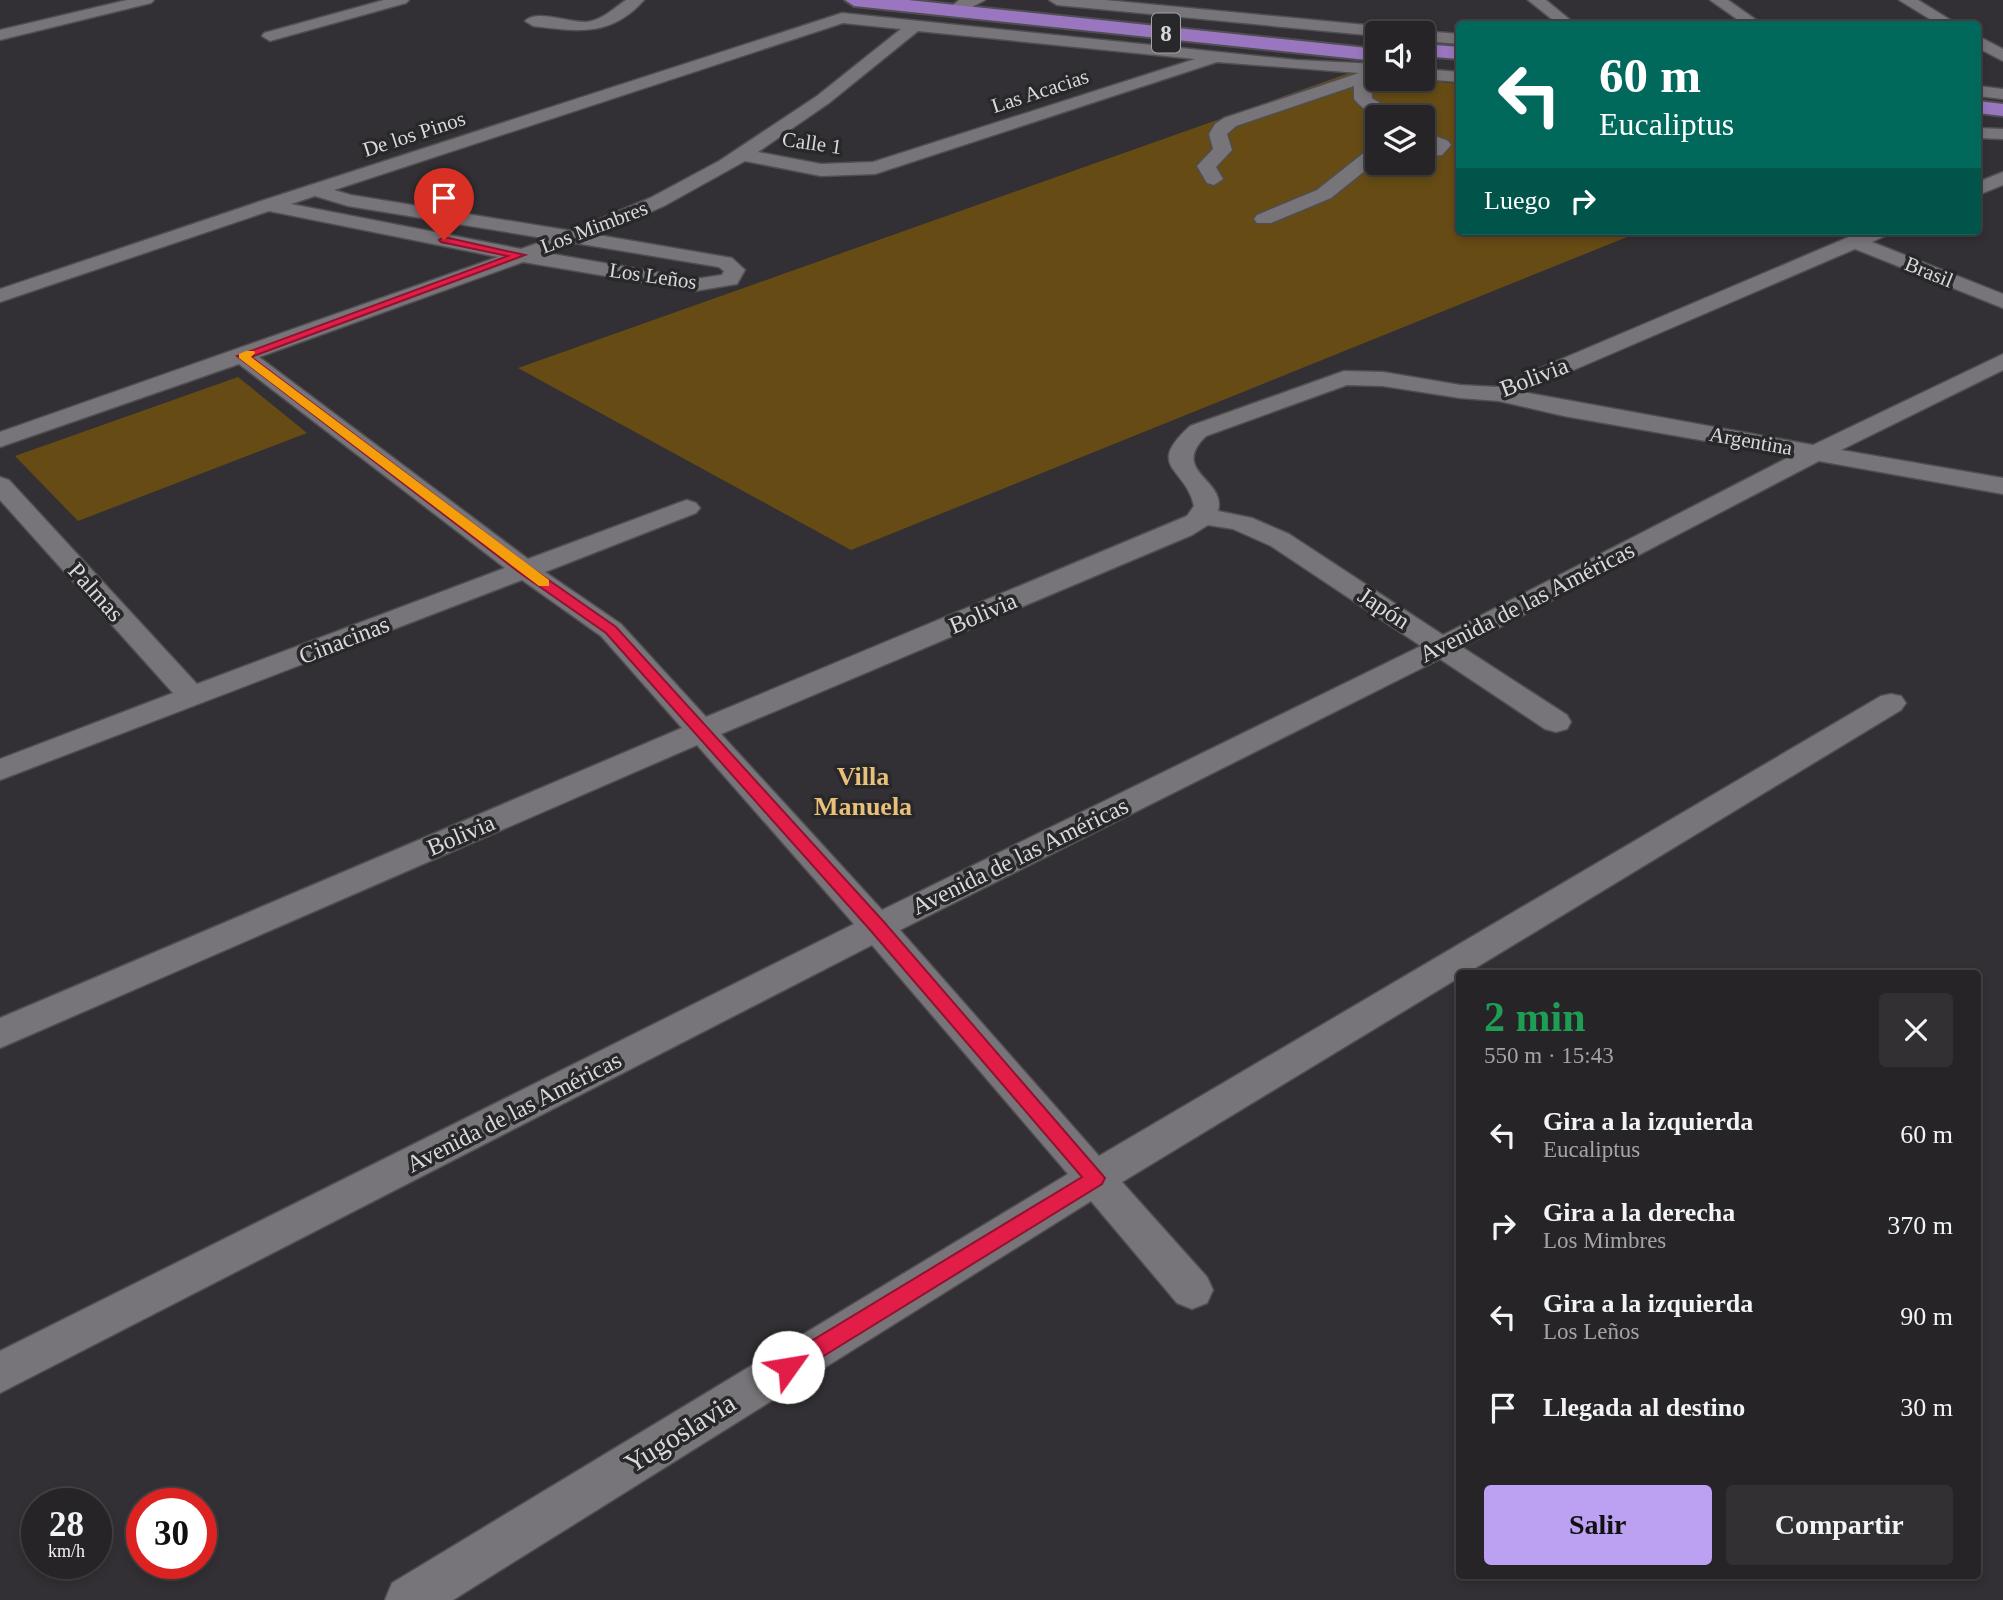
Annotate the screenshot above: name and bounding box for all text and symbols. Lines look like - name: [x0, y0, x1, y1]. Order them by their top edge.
- road number: 8: [1152, 14, 1180, 52]
- map controls: [1365, 21, 1435, 175]
- button: sound: [1365, 21, 1435, 91]
- text: 60 m: [1599, 48, 1701, 103]
- icon: left: [1484, 49, 1575, 140]
- street label: Las Acacias: [988, 64, 1092, 118]
- button: layers: [1365, 105, 1435, 175]
- street label: De los Pinos: [360, 106, 468, 162]
- text: Eucaliptus: [1599, 106, 1734, 142]
- street label: Calle 1: [781, 127, 843, 159]
- pin: [414, 168, 474, 240]
- icon: arrive: [425, 179, 463, 217]
- icon: right: [1564, 182, 1602, 220]
- text: Luego: [1484, 186, 1550, 215]
- street label: Los Mimbres: [537, 196, 651, 258]
- street label: Brasil: [1901, 251, 1957, 293]
- street label: Los Leños: [608, 258, 698, 294]
- street label: Bolivia: [1496, 352, 1572, 402]
- street label: Argentina: [1708, 422, 1795, 460]
- street label: Avenida de las Américas: [1415, 537, 1639, 667]
- street label: Palmas: [63, 558, 129, 626]
- street label: Japón: [1353, 582, 1415, 634]
- street label: Bolivia: [945, 587, 1021, 639]
- street label: Cinacinas: [295, 611, 393, 669]
- district label: Villa Manuela: [814, 762, 912, 821]
- street label: Avenida de las Américas: [908, 792, 1132, 920]
- street label: Bolivia: [423, 809, 499, 861]
- button: close: [1879, 993, 1953, 1067]
- text: 2 min: [1484, 994, 1586, 1040]
- text: 550 m · 15:43: [1484, 1043, 1614, 1068]
- street label: Avenida de las Américas: [402, 1047, 626, 1177]
- text: Gira a la izquierda: [1543, 1107, 1753, 1136]
- icon: left: [1484, 1116, 1522, 1154]
- text: 60 m: [1900, 1120, 1953, 1149]
- text: Eucaliptus: [1543, 1137, 1640, 1162]
- text: Gira a la derecha: [1543, 1198, 1735, 1227]
- icon: right: [1484, 1207, 1522, 1245]
- text: 370 m: [1887, 1211, 1953, 1240]
- text: Los Mimbres: [1543, 1228, 1666, 1253]
- text: Gira a la izquierda: [1543, 1289, 1753, 1318]
- icon: left: [1484, 1298, 1522, 1336]
- text: 90 m: [1900, 1302, 1953, 1331]
- text: Los Leños: [1543, 1319, 1639, 1344]
- position arrow: [751, 1330, 825, 1404]
- street label: Yugoslavia: [619, 1387, 741, 1479]
- icon: arrive: [1484, 1389, 1522, 1427]
- text: Llegada al destino: [1543, 1393, 1745, 1422]
- text: 30 m: [1900, 1393, 1953, 1422]
- button: Salir: [1484, 1485, 1712, 1565]
- button: Compartir: [1726, 1485, 1953, 1565]
- speed limit sign: 30: [126, 1488, 217, 1579]
- text: 28: [49, 1505, 84, 1544]
- text: km/h: [48, 1541, 85, 1561]

